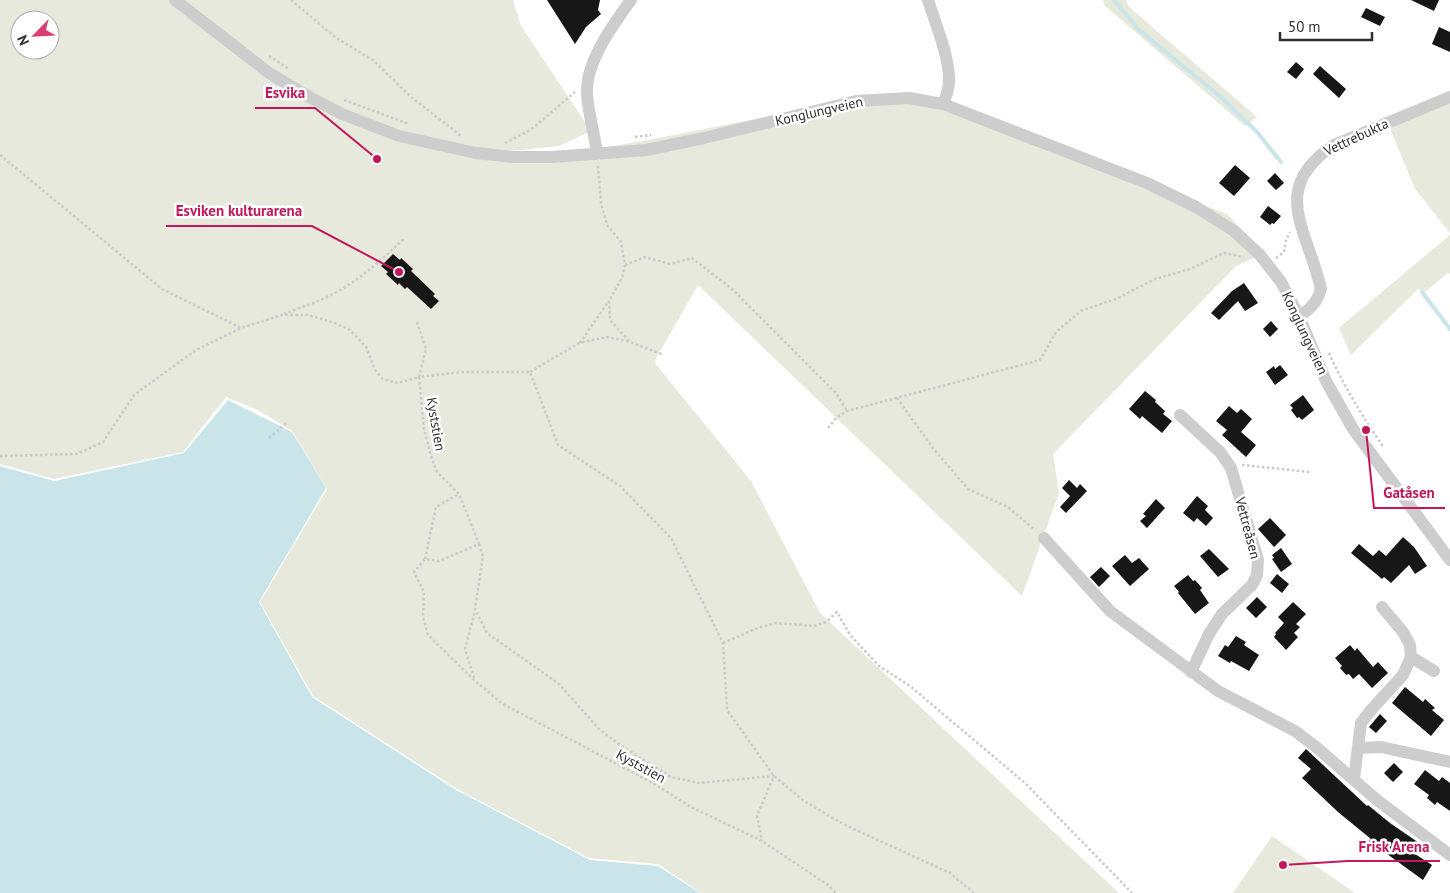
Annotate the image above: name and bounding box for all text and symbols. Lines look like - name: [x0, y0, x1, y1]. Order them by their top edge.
- north arrow: [10, 10, 60, 60]
- scale bar: [1280, 10, 1372, 42]
- text: 50 m: [1288, 17, 1321, 36]
- text: N: [13, 32, 33, 48]
- callout: Esvika: [255, 78, 315, 108]
- text: Esvika: [265, 83, 305, 102]
- street label: Konglungveien: [773, 92, 865, 130]
- street label: Vettrebukta: [1320, 114, 1391, 160]
- callout: Esviken kulturarena: [166, 196, 312, 226]
- text: Esviken kulturarena: [176, 201, 302, 220]
- street label: Konglungveien: [1278, 289, 1332, 377]
- street label: Kyststien: [422, 396, 450, 452]
- callout: Gatåsen: [1374, 478, 1445, 508]
- text: Gatåsen: [1383, 483, 1435, 502]
- street label: Vettreåsen: [1231, 494, 1265, 561]
- street label: Kyststien: [613, 745, 669, 787]
- callout: Frisk Arena: [1348, 831, 1440, 861]
- text: Frisk Arena: [1359, 837, 1429, 856]

